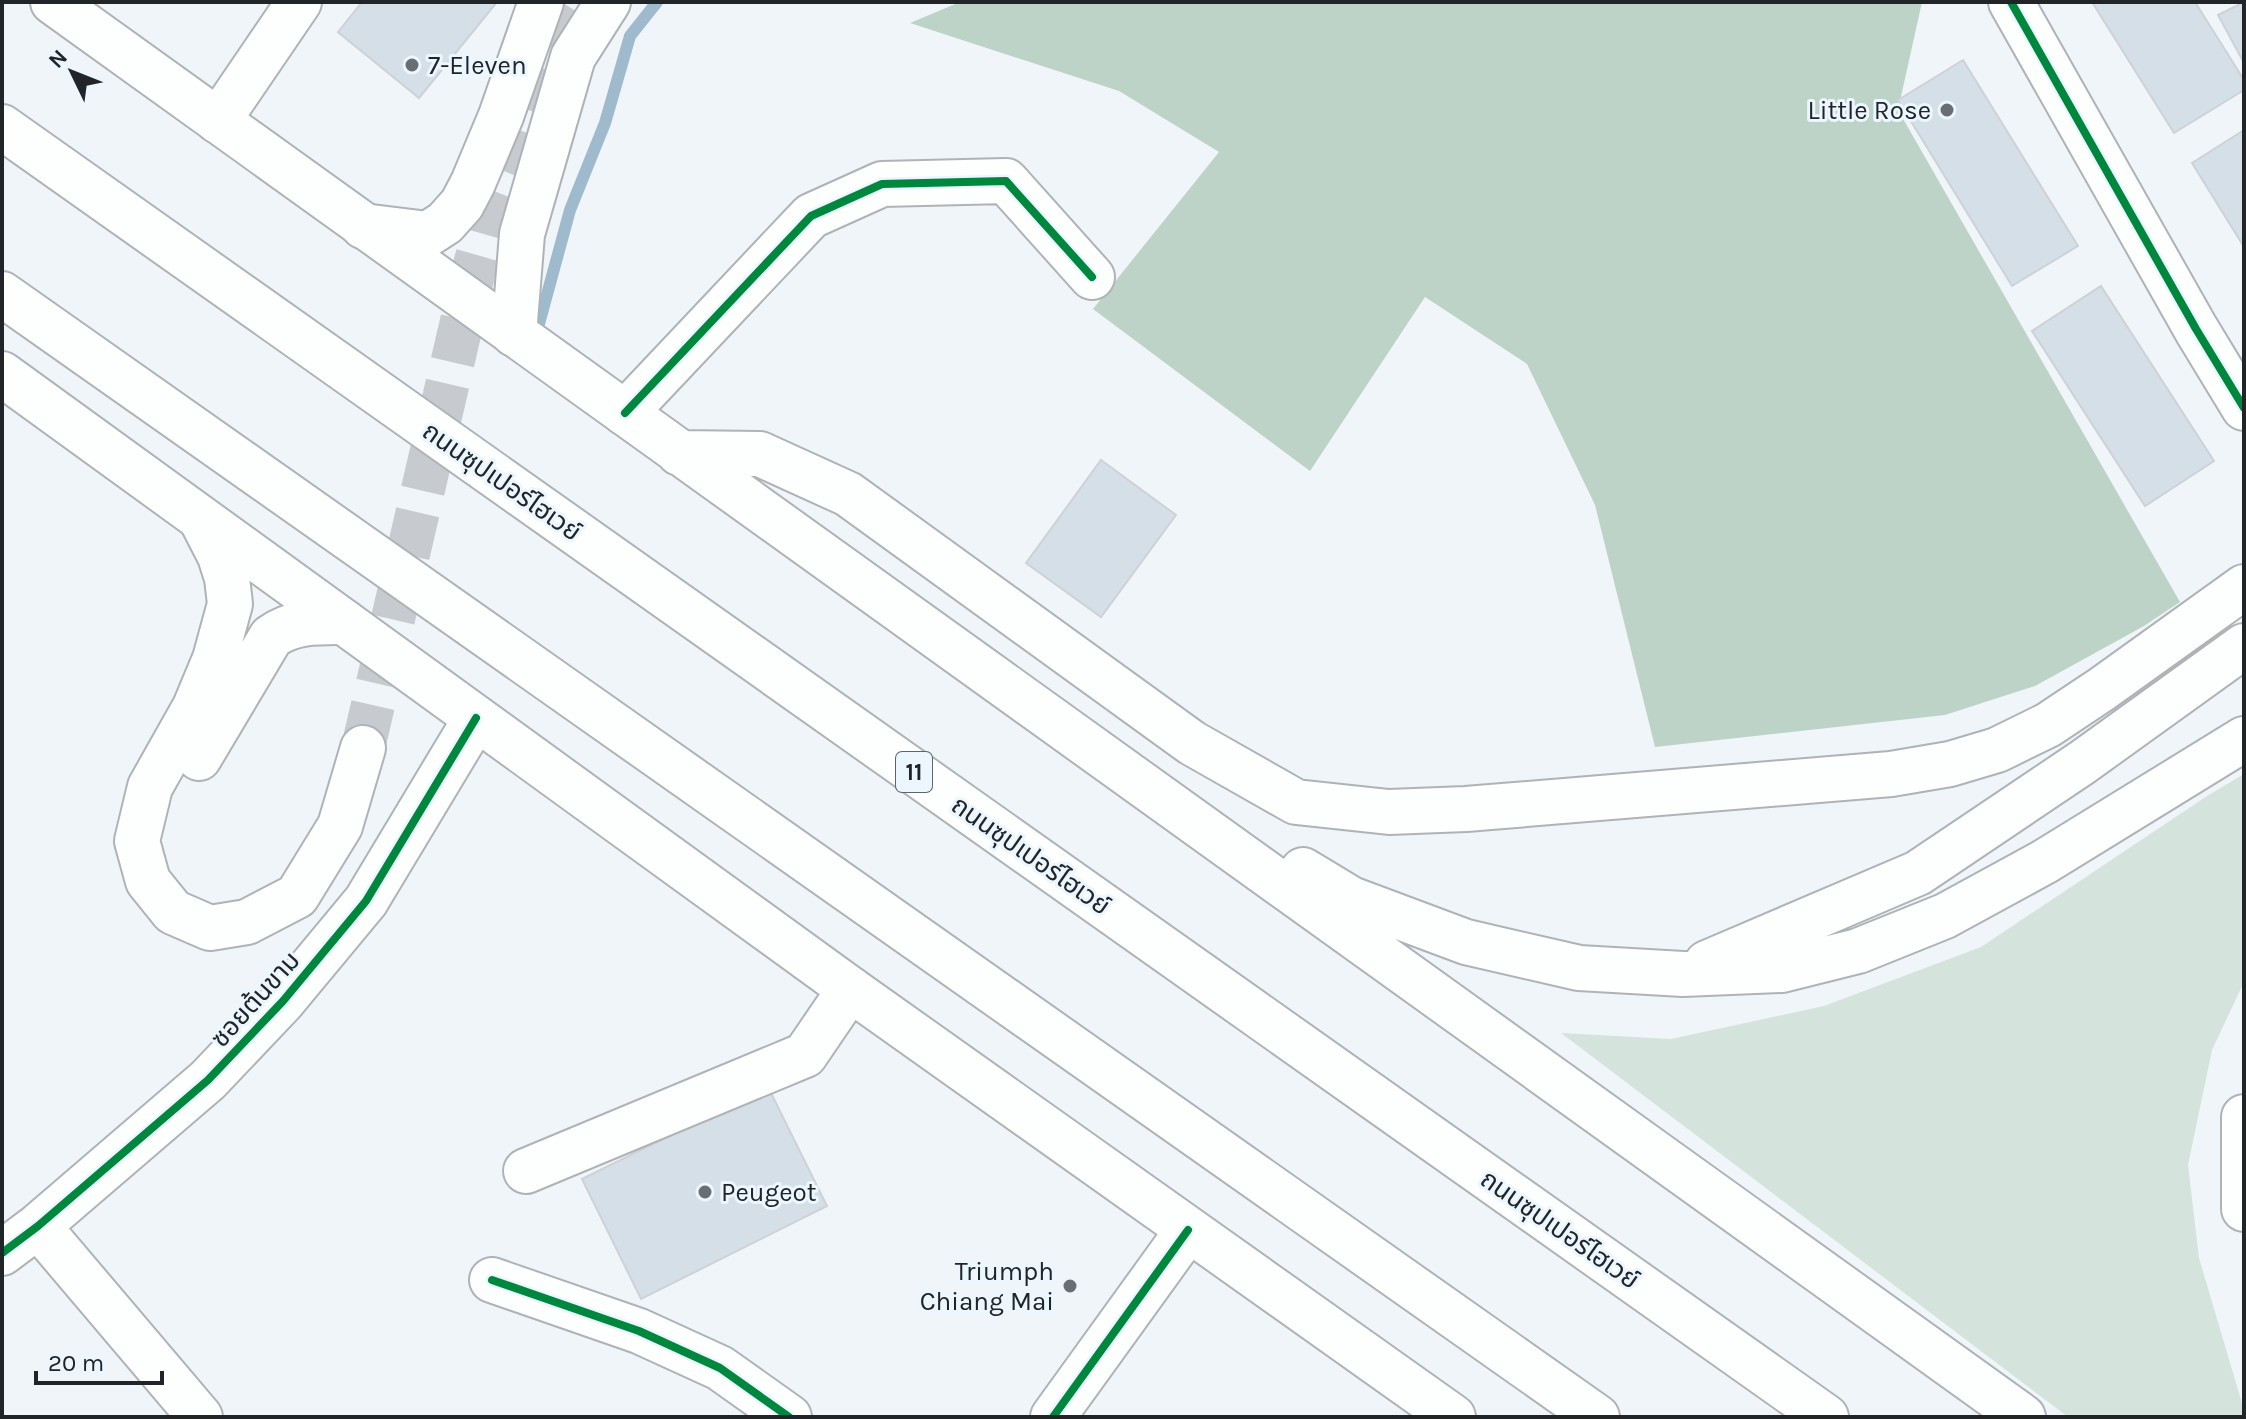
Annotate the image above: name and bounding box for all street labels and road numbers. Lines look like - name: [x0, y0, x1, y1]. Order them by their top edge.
- street label: ถนนซุปเปอร์ไฮเวย์: [417, 415, 587, 548]
- road number: 11: [896, 752, 932, 792]
- street label: ถนนซุปเปอร์ไฮเวย์: [946, 789, 1116, 922]
- street label: ซอยต้นขาม: [204, 945, 306, 1054]
- street label: ถนนซุปเปอร์ไฮเวย์: [1475, 1163, 1645, 1296]

